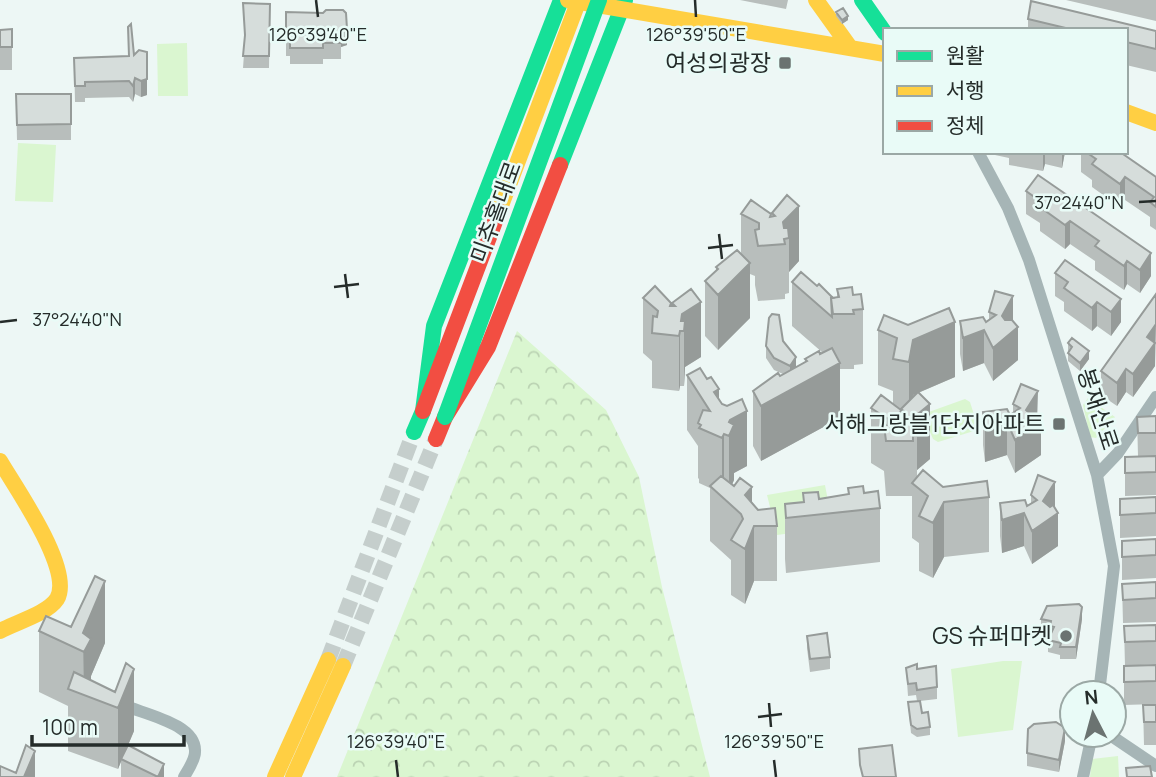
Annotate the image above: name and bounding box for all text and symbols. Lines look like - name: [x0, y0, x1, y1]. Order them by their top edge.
- text: 126°39'40"E: [269, 22, 367, 46]
- text: 126°39'50"E: [646, 22, 746, 46]
- legend: [883, 28, 1128, 154]
- text: 원활: [946, 41, 985, 69]
- place label: 여성의광장: [665, 46, 771, 78]
- marker: 여성의광장: [777, 55, 793, 71]
- text: 서행: [946, 76, 985, 104]
- text: 정체: [946, 111, 985, 139]
- street label: 미추홀대로: [462, 156, 528, 267]
- text: 37°24'40"N: [1034, 190, 1124, 214]
- text: 37°24'40"N: [32, 307, 122, 331]
- street label: 봉재산로: [1071, 363, 1127, 454]
- place label: 서해그랑블1단지아파트: [824, 407, 1045, 439]
- marker: 서해그랑블1단지아파트: [1051, 416, 1067, 432]
- place label: GS 슈퍼마켓: [932, 619, 1052, 651]
- marker: GS 슈퍼마켓: [1058, 628, 1074, 644]
- north arrow: [1058, 679, 1128, 749]
- text: N: [1083, 683, 1099, 711]
- scale bar: [32, 704, 184, 748]
- text: 100 m: [42, 713, 98, 741]
- text: 126°39'40"E: [347, 729, 445, 753]
- text: 126°39'50"E: [724, 729, 824, 753]

